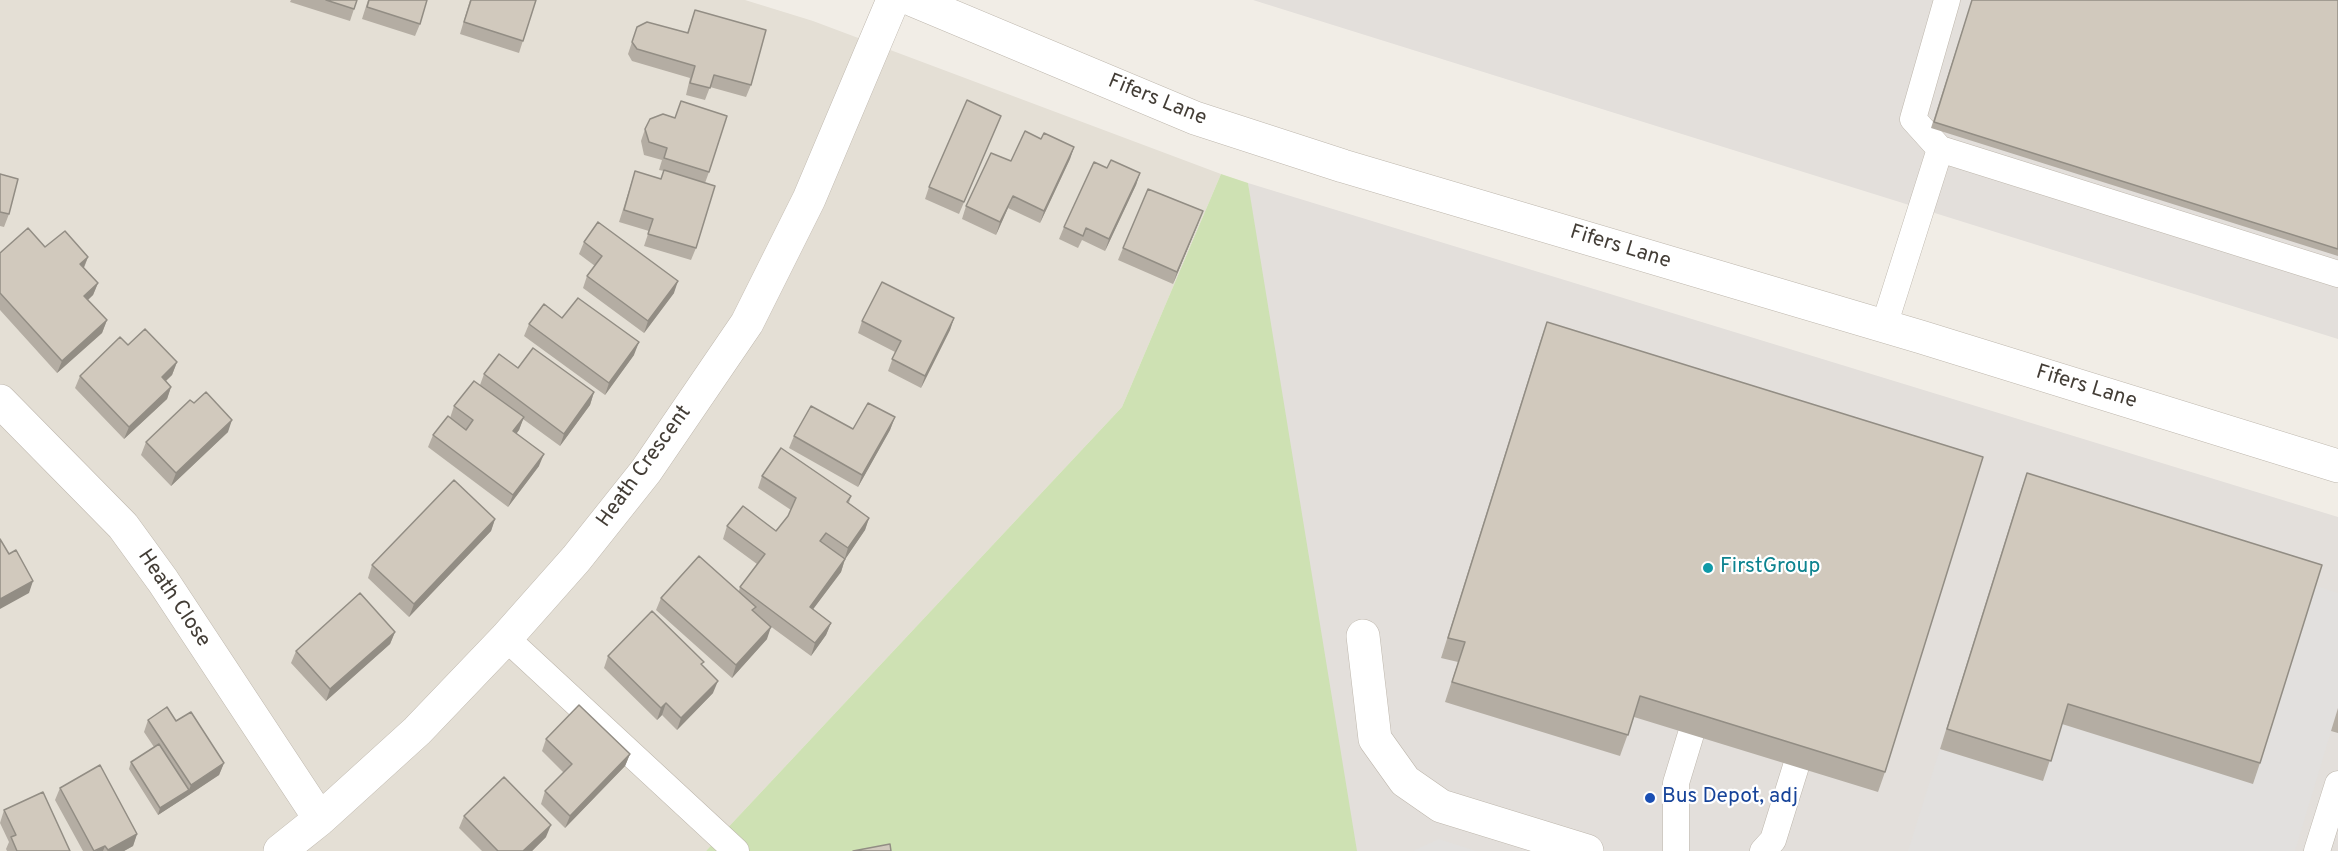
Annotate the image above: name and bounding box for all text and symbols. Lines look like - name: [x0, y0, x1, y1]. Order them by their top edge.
- street label: Fifers Lane: [1104, 70, 1210, 132]
- street label: Fifers Lane: [1566, 221, 1674, 275]
- street label: Fifers Lane: [2032, 361, 2140, 415]
- street label: Heath Crescent: [592, 401, 698, 533]
- street label: Heath Close: [131, 545, 215, 653]
- place label: FirstGroup: [1720, 555, 1820, 581]
- marker: FirstGroup: [1701, 561, 1715, 575]
- place label: Bus Depot, adj: [1662, 785, 1798, 811]
- marker: Bus Depot, adj: [1643, 791, 1657, 805]

